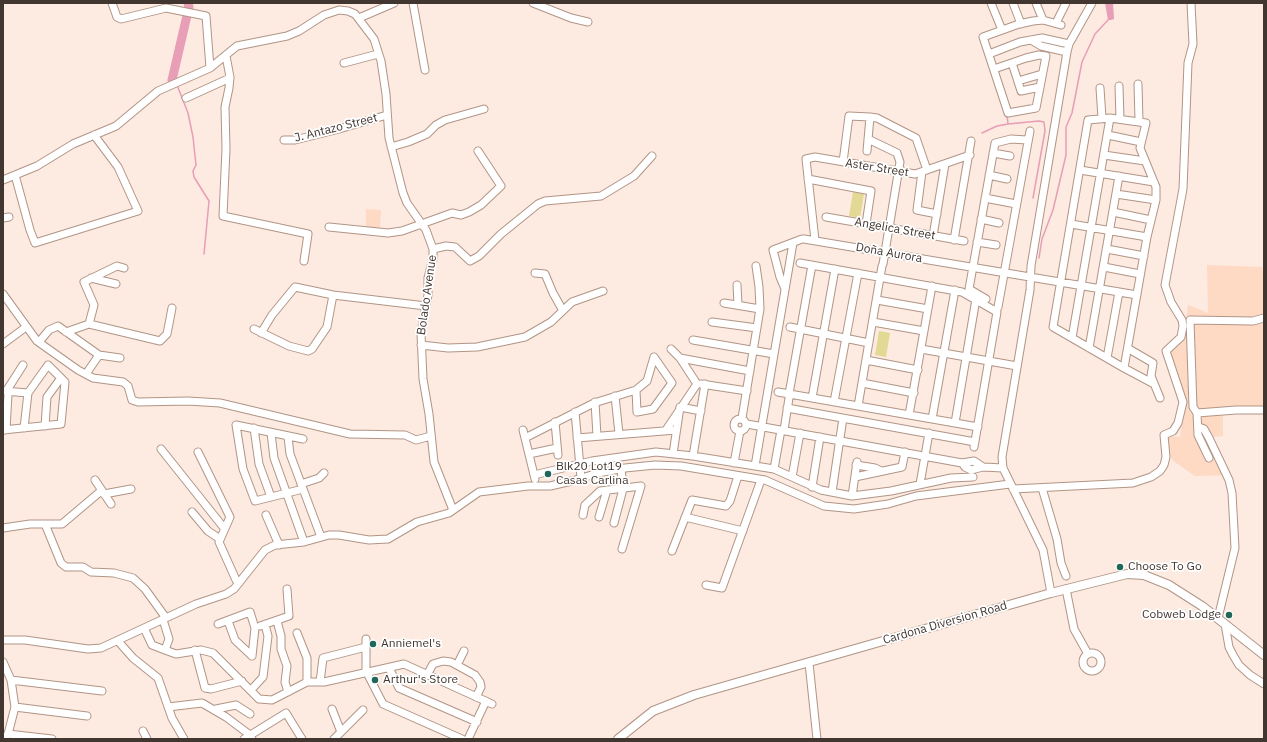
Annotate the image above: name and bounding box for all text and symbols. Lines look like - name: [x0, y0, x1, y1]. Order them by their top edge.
- street label: J. Antazo Street: [293, 111, 379, 145]
- street label: Aster Street: [844, 156, 910, 180]
- street label: Angelica Street: [853, 215, 937, 243]
- street label: Doña Aurora: [855, 240, 923, 266]
- street label: Bolado Avenue: [414, 254, 440, 336]
- place label: Blk20 Lot19 Casas Carlina: [556, 460, 629, 488]
- marker: Blk20 Lot19 Casas Carlina: [543, 469, 553, 479]
- place label: Choose To Go: [1128, 560, 1202, 574]
- marker: Choose To Go: [1115, 562, 1125, 572]
- street label: Cardona Diversion Road: [881, 598, 1009, 648]
- place label: Cobweb Lodge: [1142, 608, 1221, 622]
- marker: Cobweb Lodge: [1224, 610, 1234, 620]
- place label: Anniemel's: [381, 637, 441, 651]
- marker: Anniemel's: [368, 639, 378, 649]
- place label: Arthur's Store: [383, 673, 458, 687]
- marker: Arthur's Store: [370, 675, 380, 685]

